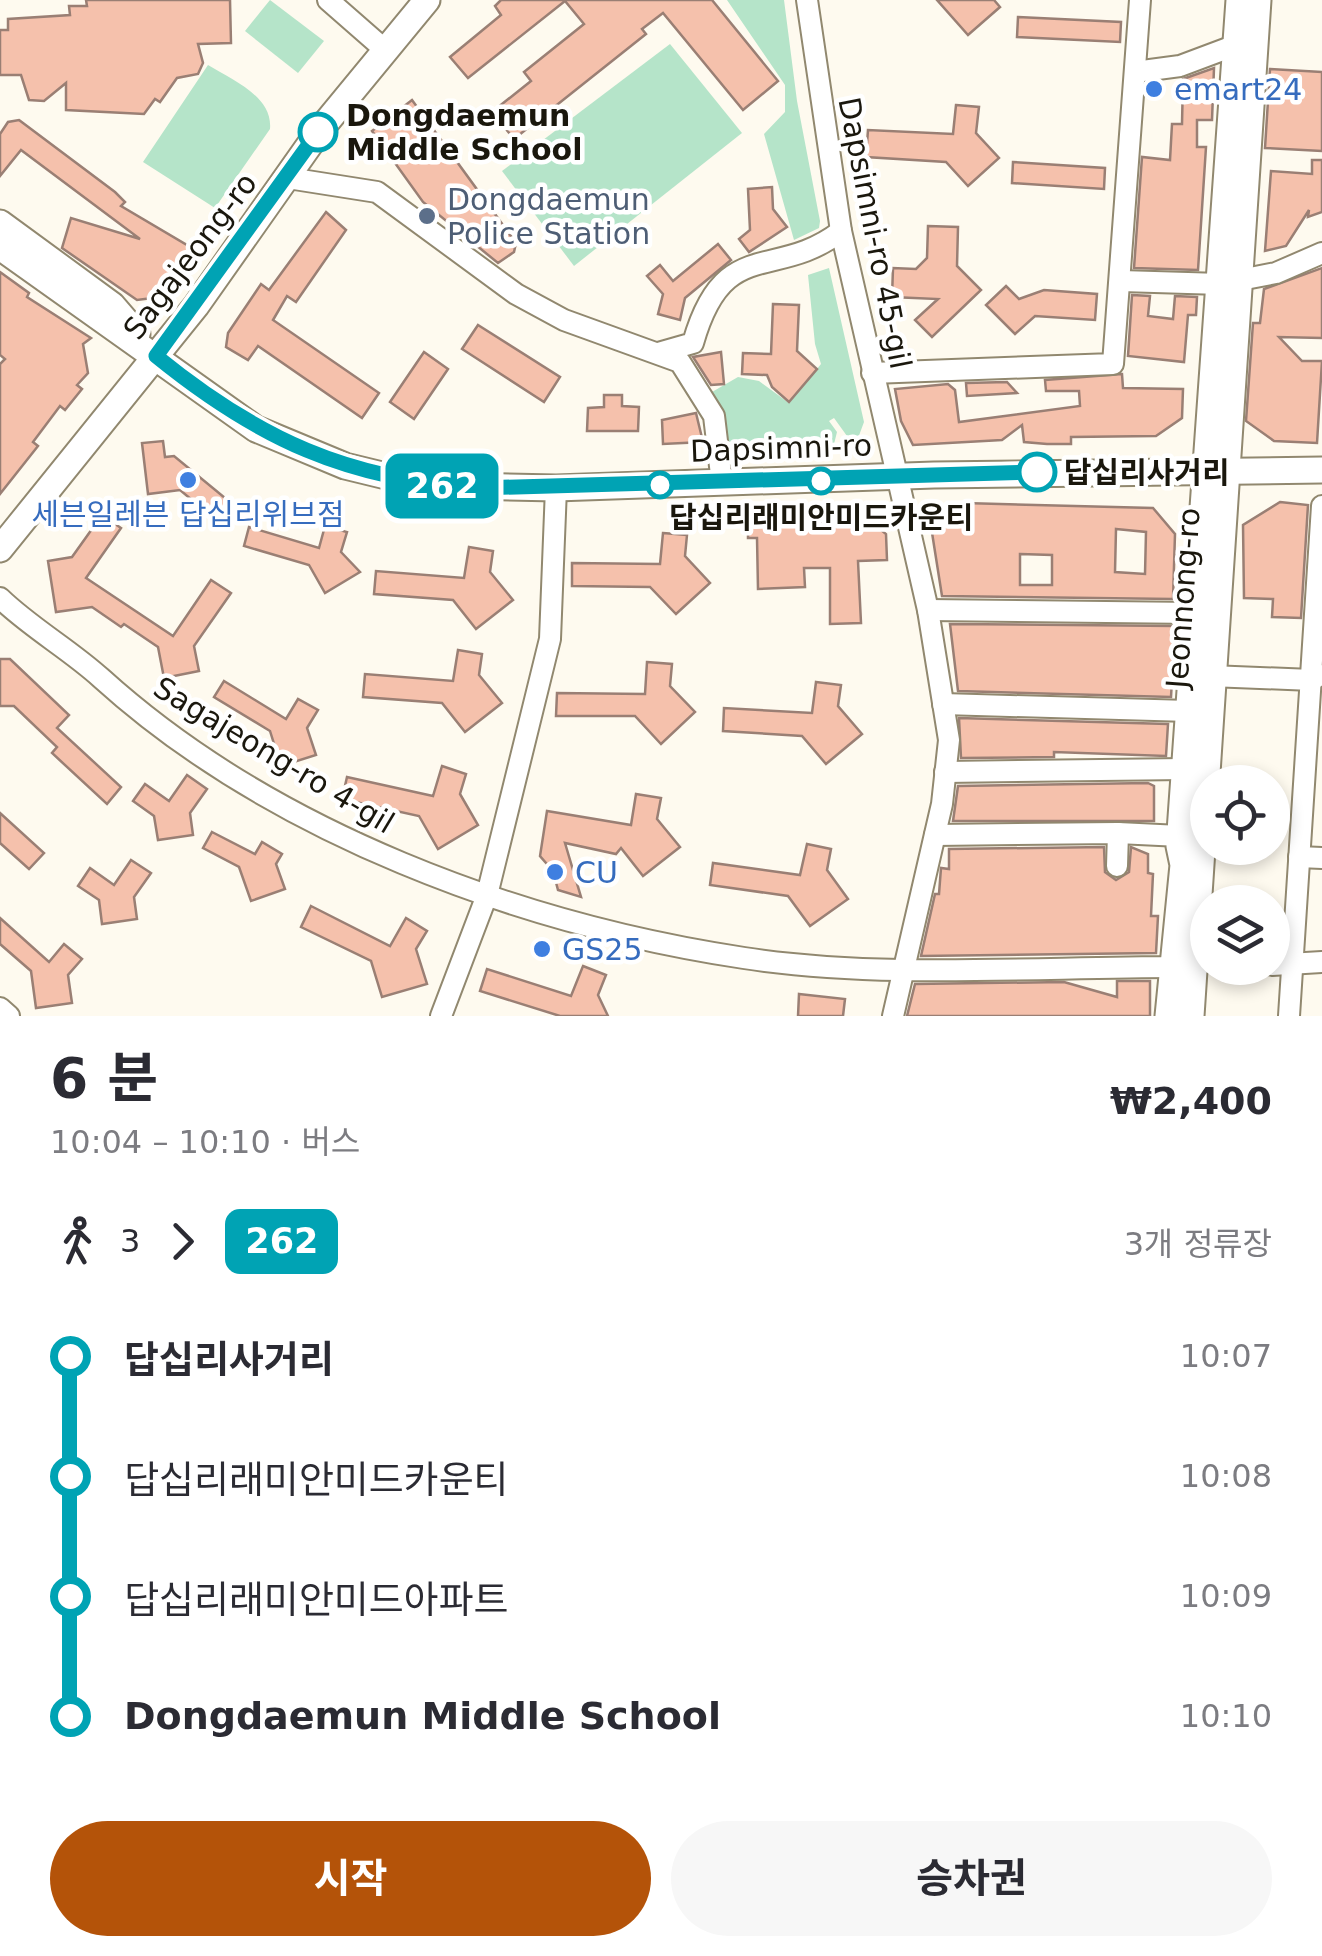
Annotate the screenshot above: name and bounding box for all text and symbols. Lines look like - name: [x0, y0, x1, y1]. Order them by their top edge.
- place label: emart24: [1174, 72, 1302, 107]
- marker: emart24: [1143, 78, 1165, 100]
- street label: Dapsimni-ro 45-gil: [831, 94, 919, 372]
- place label: Dongdaemun Middle School: [346, 98, 582, 167]
- marker: Dongdaemun Middle School: [299, 113, 337, 151]
- street label: Sagajeong-ro: [116, 166, 264, 346]
- place label: Dongdaemun Police Station: [447, 182, 650, 251]
- marker: Dongdaemun Police Station: [416, 205, 438, 227]
- street label: Dapsimni-ro: [689, 427, 873, 469]
- marker: 답십리사거리: [1018, 453, 1056, 491]
- line badge: 262: [384, 454, 500, 518]
- place label: 답십리사거리: [1064, 455, 1230, 490]
- text: 262: [405, 466, 479, 506]
- marker: 답십리래미안미드카운티: [808, 468, 834, 494]
- marker: 세븐일레븐 답십리위브점: [177, 469, 199, 491]
- unlabelled marker: [647, 472, 673, 498]
- place label: 세븐일레븐 답십리위브점: [31, 497, 345, 532]
- place label: 답십리래미안미드카운티: [669, 500, 973, 535]
- street label: Jeonnong-ro: [1159, 507, 1207, 691]
- street label: Sagajeong-ro 4-gil: [148, 669, 400, 841]
- map controls: [1190, 765, 1290, 985]
- button: locate: [1190, 765, 1290, 865]
- place label: CU: [575, 855, 618, 890]
- marker: CU: [544, 861, 566, 883]
- button: layers: [1190, 885, 1290, 985]
- place label: GS25: [562, 932, 642, 967]
- marker: GS25: [531, 938, 553, 960]
- text: 6 분: [50, 1046, 158, 1110]
- text: ₩2,400: [1110, 1079, 1272, 1123]
- text: 10:04 – 10:10 · 버스: [50, 1123, 360, 1161]
- icon: walk: [50, 1214, 105, 1269]
- icon: forward: [155, 1214, 210, 1269]
- text: 262: [245, 1221, 318, 1261]
- text: 3: [120, 1222, 140, 1260]
- text: 3개 정류장: [1124, 1225, 1272, 1263]
- text: 10:07: [1180, 1337, 1272, 1375]
- text: 답십리사거리: [124, 1338, 334, 1382]
- text: 10:08: [1180, 1457, 1272, 1495]
- text: 답십리래미안미드카운티: [124, 1458, 509, 1502]
- text: 10:09: [1180, 1577, 1272, 1615]
- text: 답십리래미안미드아파트: [124, 1578, 509, 1622]
- text: Dongdaemun Middle School: [124, 1694, 721, 1738]
- text: 10:10: [1180, 1697, 1272, 1735]
- button: 시작: [50, 1821, 651, 1936]
- button: 승차권: [671, 1821, 1272, 1936]

